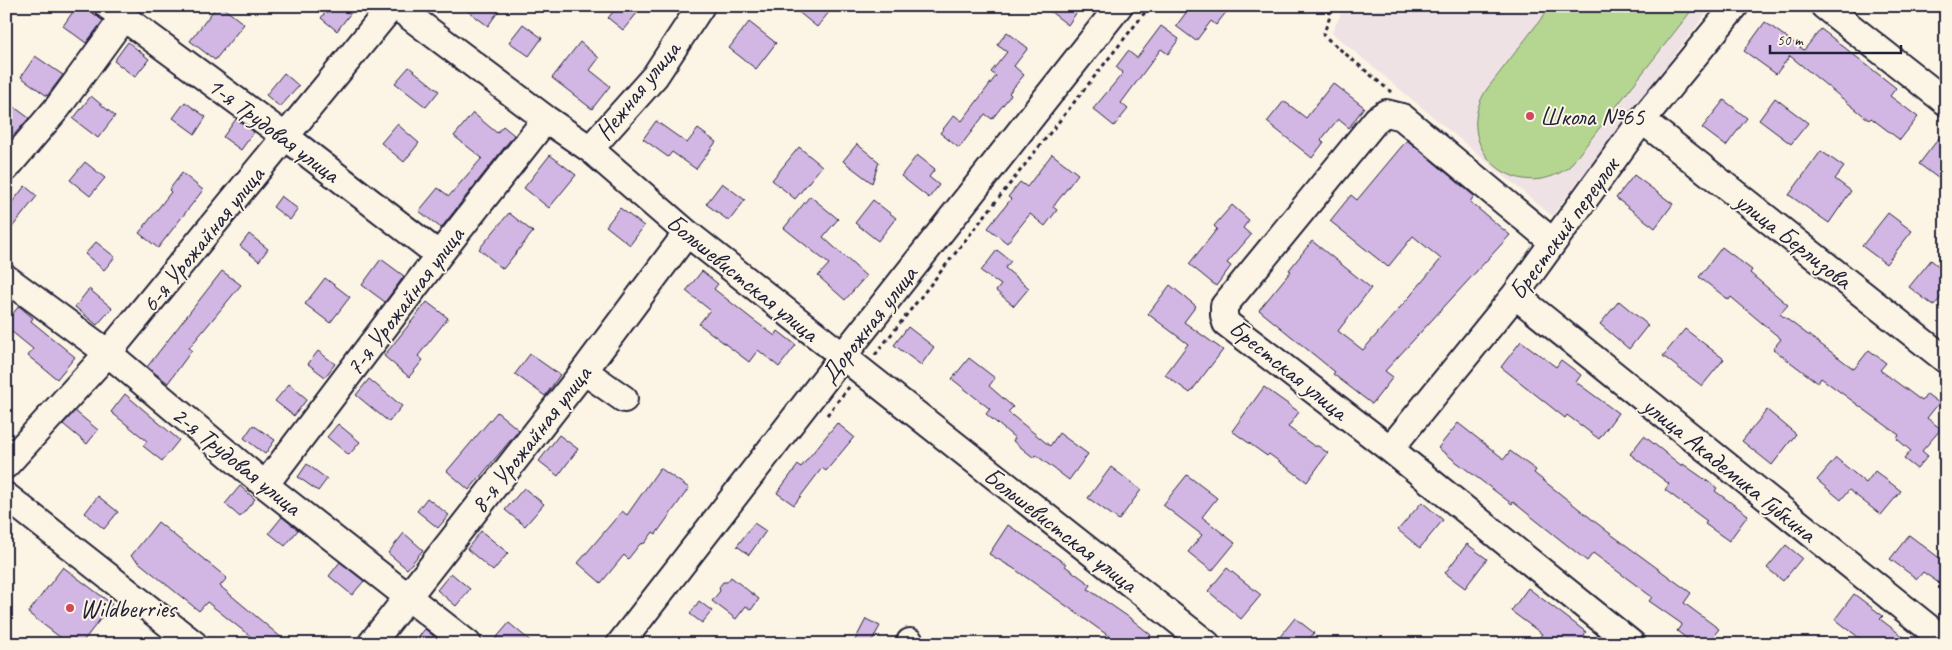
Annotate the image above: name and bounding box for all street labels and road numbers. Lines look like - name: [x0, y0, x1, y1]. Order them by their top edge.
- street label: Нежная улица: [588, 32, 689, 147]
- street label: 1-я Трудовая улица: [201, 70, 347, 191]
- street label: Брестский переулок: [1501, 149, 1628, 306]
- street label: 6-я Урожайная улица: [134, 159, 273, 319]
- street label: улица Берлизова: [1727, 184, 1860, 298]
- street label: Большевистская улица: [660, 207, 826, 350]
- street label: 7-я Урожайная улица: [338, 219, 473, 383]
- street label: Дорожная улица: [813, 258, 926, 390]
- street label: Брестская улица: [1222, 312, 1356, 429]
- street label: 8-я Урожайная улица: [463, 358, 600, 520]
- street label: улица Академика Губкина: [1634, 389, 1824, 551]
- street label: 2-я Трудовая улица: [165, 399, 309, 524]
- street label: Большевистская улица: [977, 460, 1145, 601]

